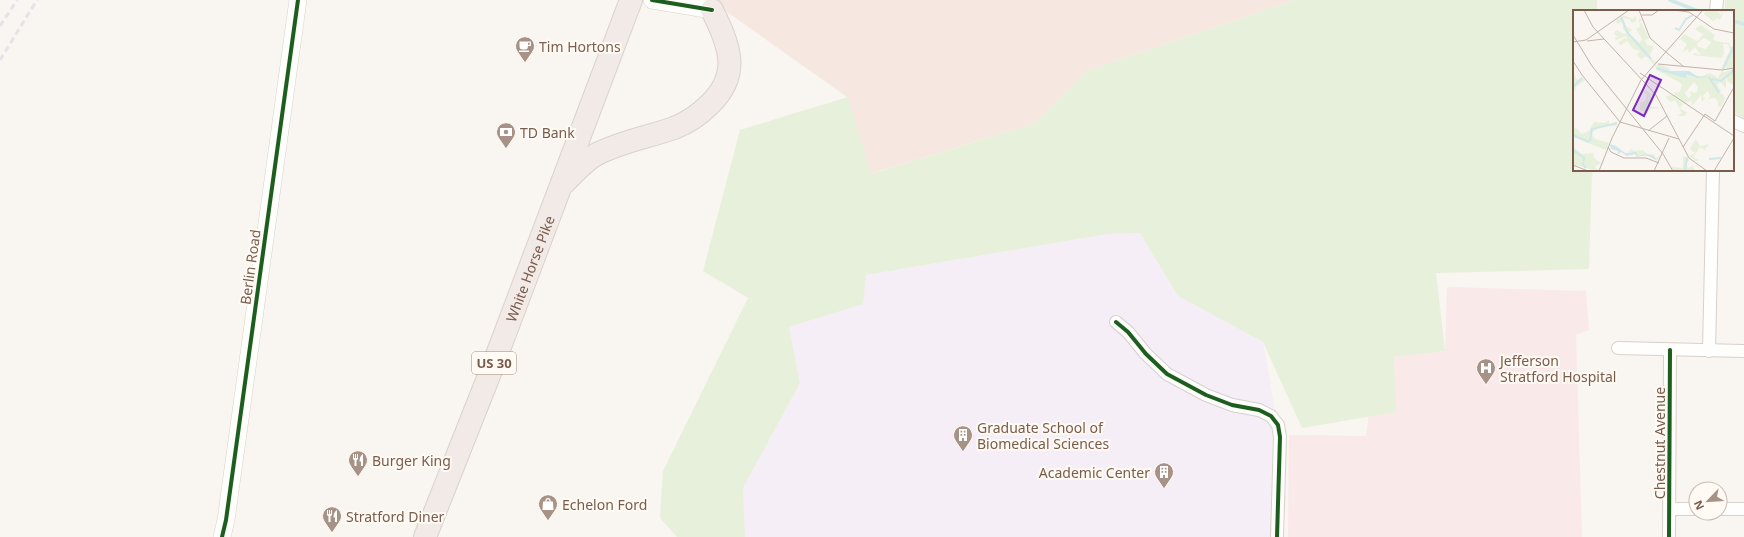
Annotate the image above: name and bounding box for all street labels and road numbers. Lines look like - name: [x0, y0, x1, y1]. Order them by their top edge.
- street label: White Horse Pike: [501, 213, 558, 325]
- street label: Berlin Road: [235, 228, 265, 306]
- road number: US 30: [472, 352, 516, 374]
- street label: Chestnut Avenue: [1650, 387, 1669, 499]

